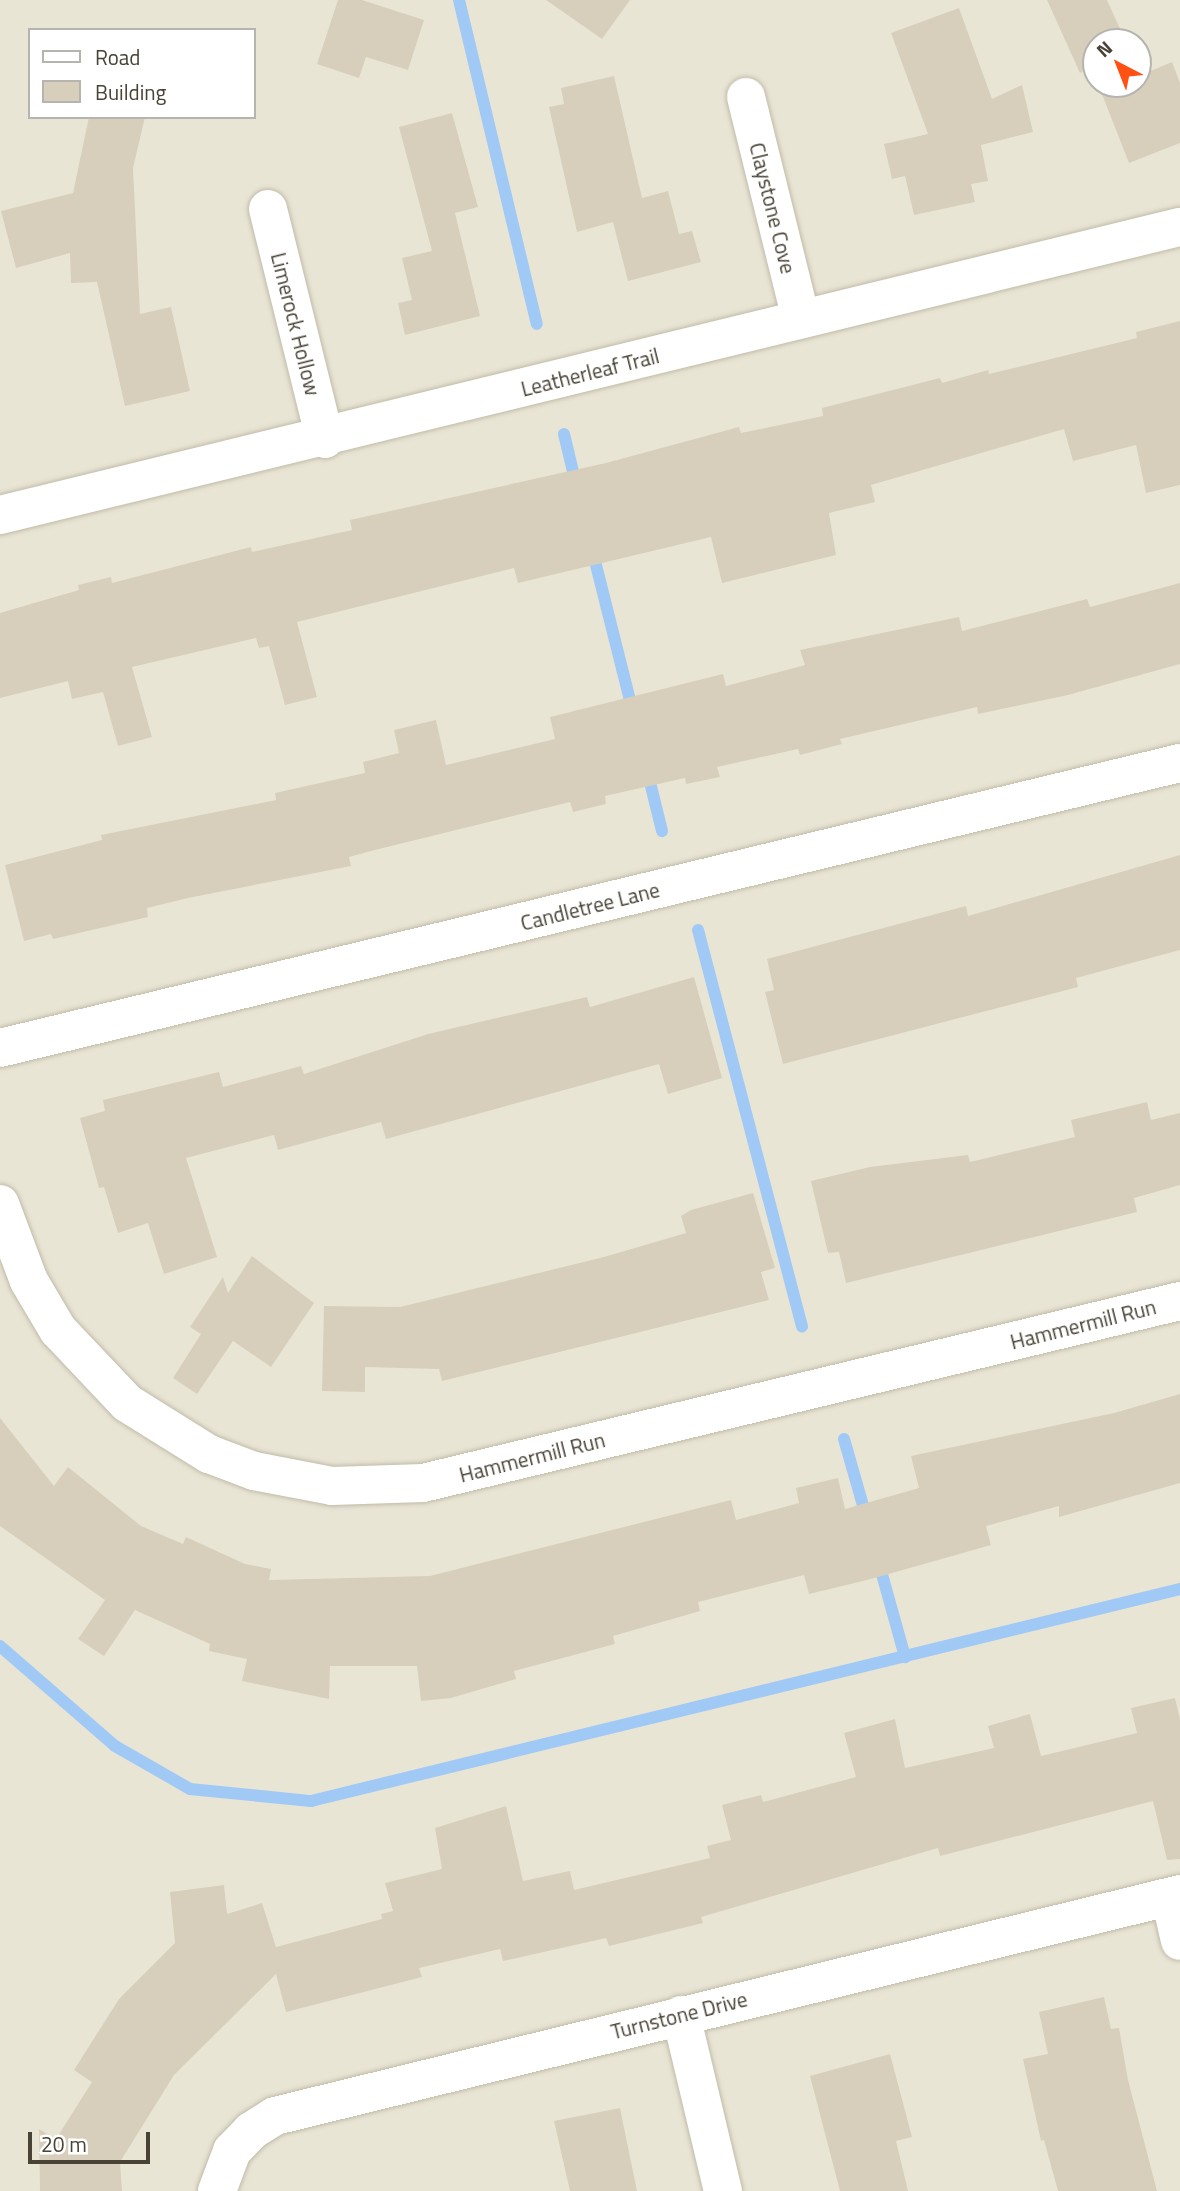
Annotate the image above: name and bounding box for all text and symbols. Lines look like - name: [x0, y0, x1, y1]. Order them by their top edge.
- legend: [28, 28, 256, 119]
- north arrow: [1082, 28, 1152, 98]
- text: N: [1089, 33, 1119, 64]
- text: Road: [95, 41, 140, 73]
- text: Building: [95, 76, 166, 108]
- street label: Claystone Cove: [745, 140, 801, 276]
- street label: Limerock Hollow: [266, 250, 326, 398]
- street label: Leatherleaf Trail: [518, 343, 662, 401]
- street label: Candletree Lane: [518, 877, 662, 935]
- street label: Hammermill Run: [1007, 1294, 1159, 1354]
- street label: Hammermill Run: [456, 1427, 608, 1487]
- street label: Turnstone Drive: [608, 1986, 750, 2044]
- scale bar: [32, 2118, 154, 2162]
- text: 20 m: [41, 2128, 87, 2160]

